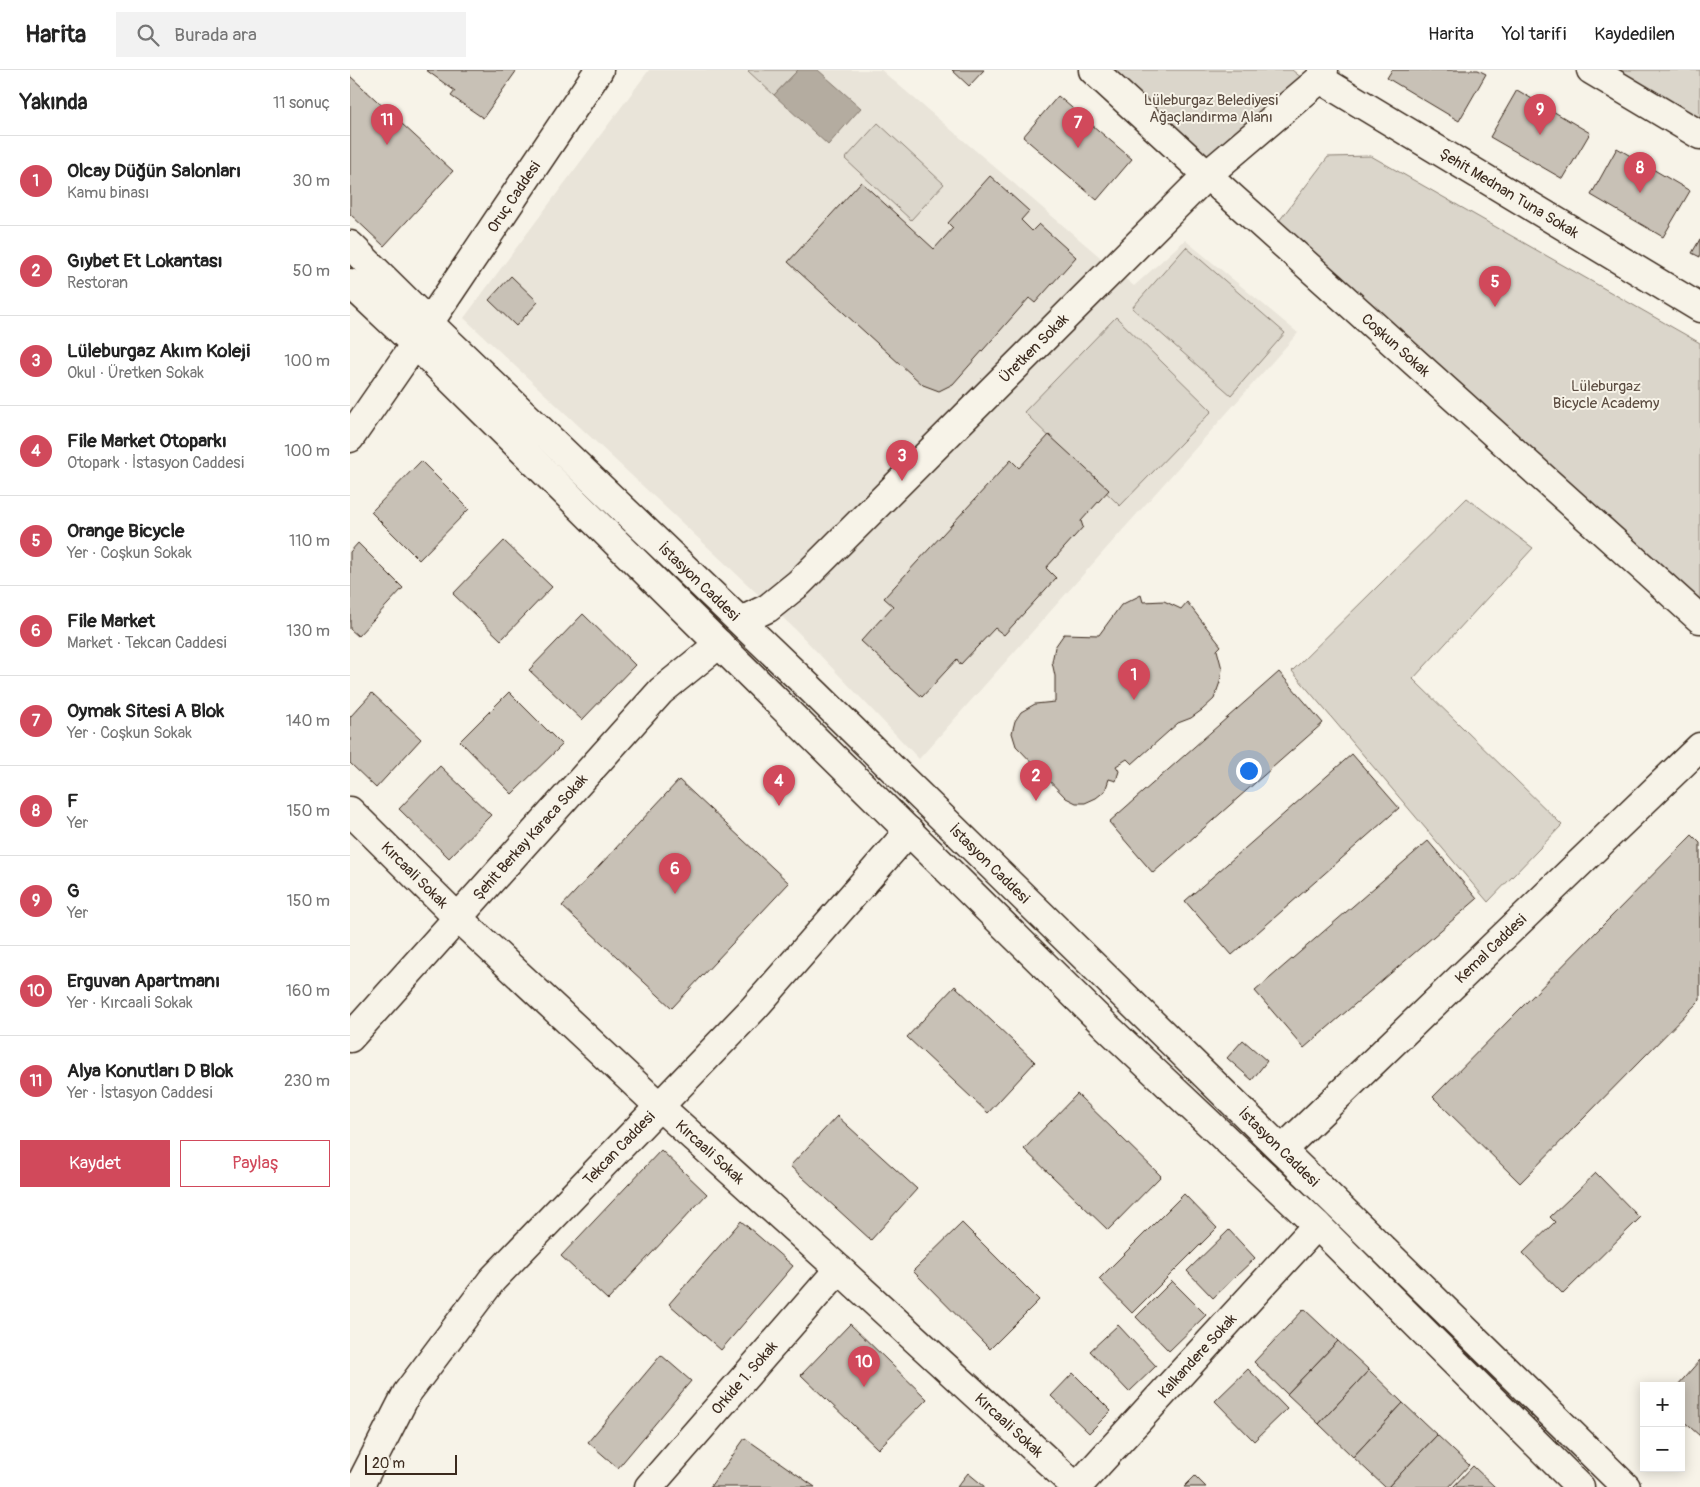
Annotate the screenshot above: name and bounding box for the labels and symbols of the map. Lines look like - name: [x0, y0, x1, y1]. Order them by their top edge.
- park label: Lüleburgaz Belediyesi Ağaçlandırma Alanı: [1144, 91, 1278, 127]
- pin: 9: [1524, 94, 1556, 135]
- pin: 11: [371, 104, 403, 145]
- pin: 7: [1062, 107, 1094, 148]
- street label: Şehit Mednan Tuna Sokak: [1436, 144, 1583, 243]
- pin: 8: [1624, 152, 1656, 193]
- street label: Oruç Caddesi: [483, 157, 545, 236]
- pin: 5: [1479, 266, 1511, 307]
- street label: Üretken Sokak: [995, 309, 1073, 387]
- street label: Coşkun Sokak: [1357, 309, 1435, 381]
- park label: Lüleburgaz Bicycle Academy: [1553, 377, 1660, 413]
- pin: 3: [886, 440, 918, 481]
- street label: İstasyon Caddesi: [654, 538, 744, 625]
- pin: 1: [1118, 659, 1150, 700]
- your location: [1236, 758, 1262, 784]
- pin: 2: [1020, 760, 1052, 801]
- pin: 4: [763, 765, 795, 806]
- street label: Şehit Berkay Karaca Sokak: [469, 769, 592, 904]
- street label: İstasyon Caddesi: [945, 820, 1034, 908]
- street label: Kırcaali Sokak: [377, 838, 453, 913]
- pin: 6: [659, 853, 691, 894]
- street label: Kemal Caddesi: [1451, 910, 1531, 988]
- street label: İstasyon Caddesi: [1235, 1104, 1323, 1191]
- street label: Tekcan Caddesi: [579, 1107, 659, 1189]
- street label: Kırcaali Sokak: [671, 1116, 749, 1189]
- street label: Kalkandere Sokak: [1154, 1309, 1241, 1402]
- street label: Orkide 1. Sokak: [707, 1336, 782, 1418]
- pin: 10: [848, 1346, 880, 1387]
- street label: Kırcaali Sokak: [971, 1389, 1048, 1462]
- scale bar: [365, 1452, 458, 1475]

